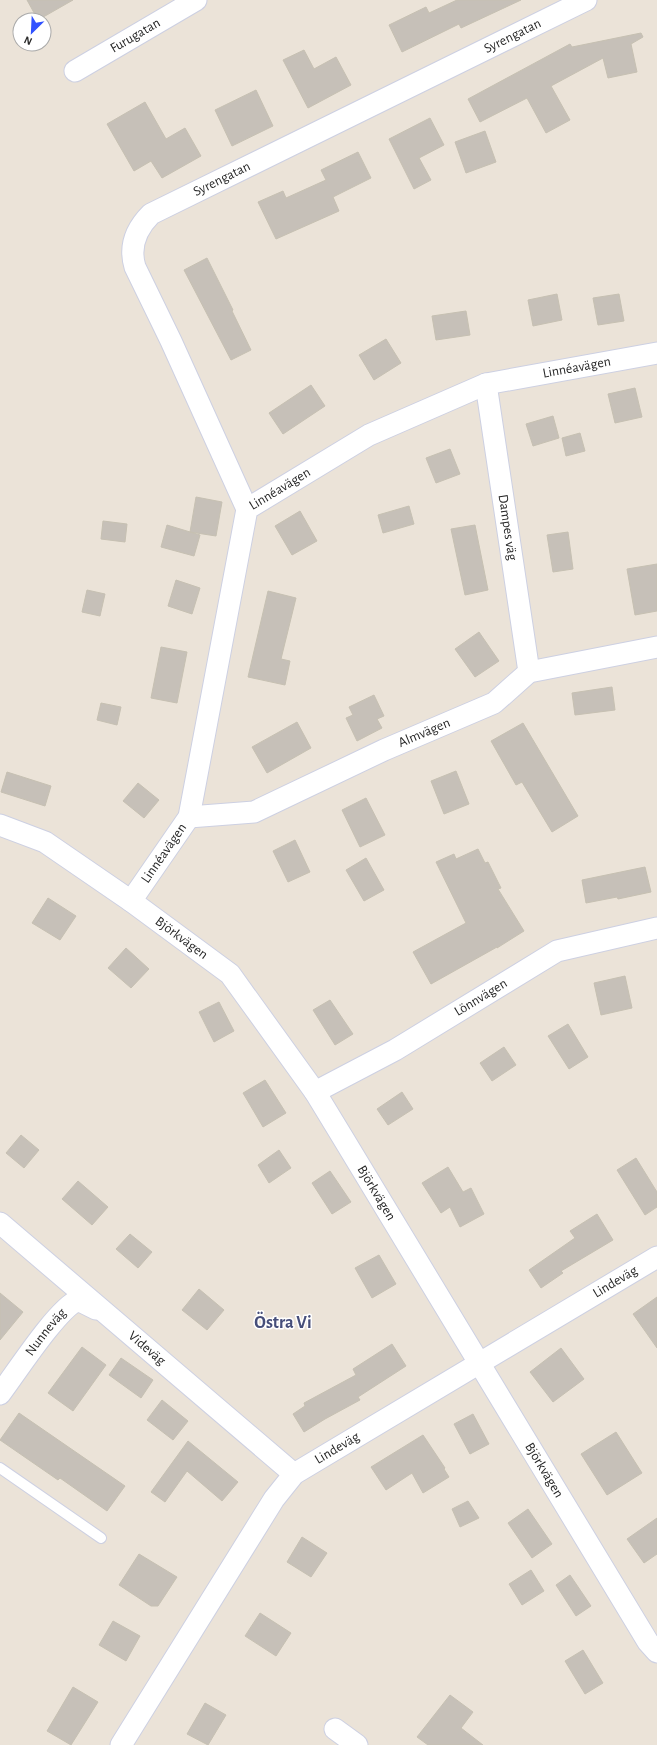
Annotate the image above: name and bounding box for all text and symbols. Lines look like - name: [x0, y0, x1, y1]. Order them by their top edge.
- north arrow: [12, 12, 52, 52]
- street label: Furugatan: [108, 16, 163, 56]
- street label: Syrengatan: [482, 16, 543, 56]
- text: N: [22, 34, 34, 47]
- street label: Syrengatan: [191, 159, 253, 199]
- street label: Linnéavägen: [542, 355, 612, 381]
- street label: Linnéavägen: [247, 465, 313, 513]
- street label: Dampes väg: [496, 493, 519, 562]
- street label: Almvägen: [396, 716, 452, 750]
- street label: Linnéavägen: [139, 821, 189, 886]
- street label: Björkvägen: [152, 914, 210, 962]
- street label: Lönnvägen: [452, 976, 510, 1019]
- street label: Björkvägen: [354, 1163, 398, 1223]
- street label: Lindeväg: [591, 1263, 640, 1301]
- street label: Nunneväg: [23, 1306, 69, 1358]
- district label: Östra Vi: [254, 1311, 312, 1332]
- street label: Videväg: [125, 1329, 168, 1368]
- street label: Lindeväg: [312, 1429, 362, 1467]
- street label: Björkvägen: [522, 1440, 566, 1500]

